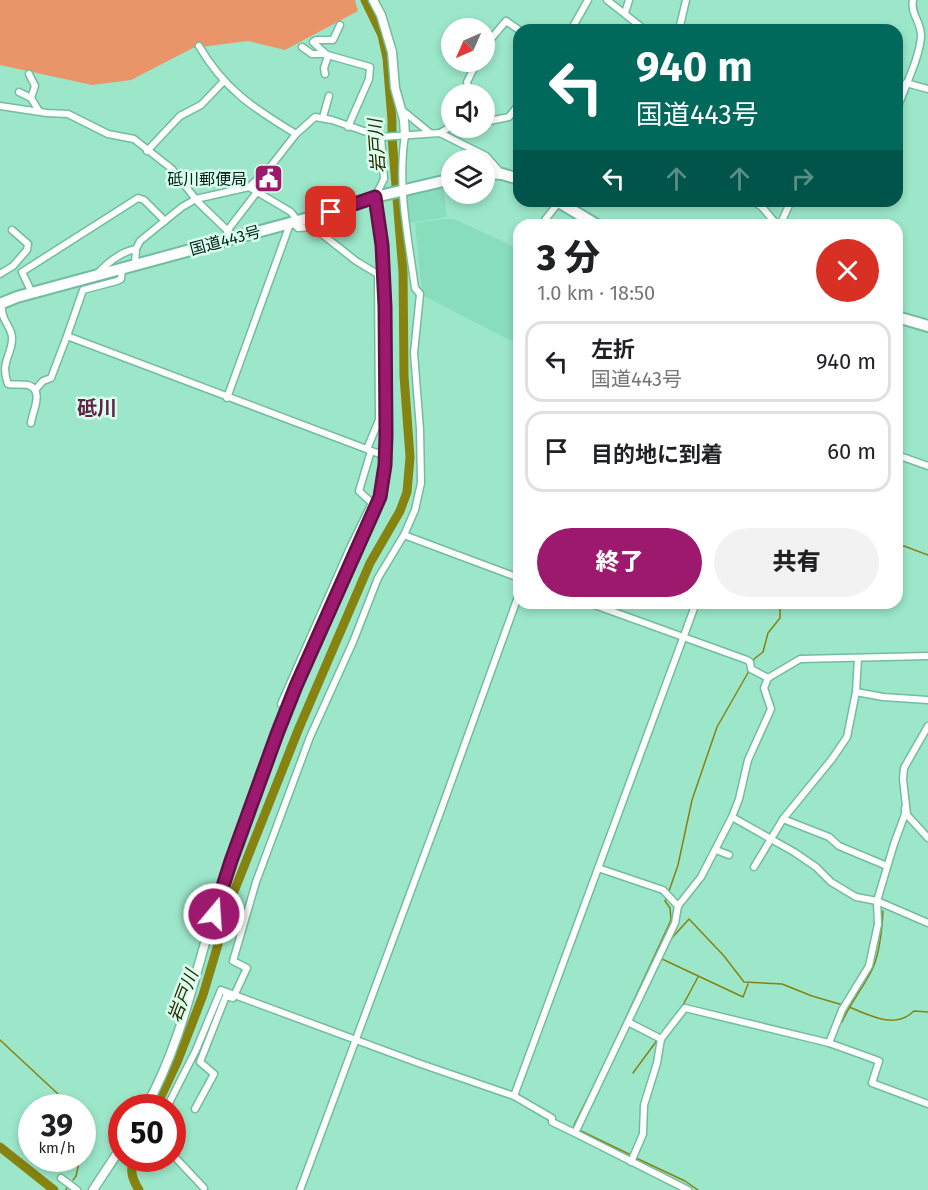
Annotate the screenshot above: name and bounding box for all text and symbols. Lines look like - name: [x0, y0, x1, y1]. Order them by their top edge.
- north arrow: [441, 18, 495, 72]
- map controls: [441, 18, 495, 204]
- text: 940 m: [636, 42, 753, 92]
- icon: left: [537, 48, 615, 126]
- button: sound: [441, 84, 495, 138]
- text: 国道443号: [636, 99, 759, 131]
- water label: 岩戸川: [364, 116, 390, 174]
- button: layers: [441, 150, 495, 204]
- icon: left: [597, 162, 630, 195]
- icon: ahead: [660, 162, 693, 195]
- icon: ahead: [723, 162, 756, 195]
- icon: right: [786, 162, 819, 195]
- public building icon: 砥川郵便局: [252, 163, 284, 195]
- place label: 砥川郵便局: [167, 170, 247, 189]
- pin: [305, 186, 356, 237]
- icon: arrive: [314, 195, 347, 228]
- street label: 国道443号: [188, 222, 263, 259]
- text: 3 分: [537, 236, 600, 280]
- button: close: [816, 239, 879, 302]
- text: 1.0 km · 18:50: [537, 281, 655, 305]
- text: 左折: [591, 336, 635, 363]
- icon: left: [540, 345, 573, 378]
- text: 940 m: [816, 348, 876, 375]
- text: 国道443号: [591, 367, 682, 391]
- district label: 砥川: [77, 396, 117, 420]
- icon: arrive: [540, 435, 573, 468]
- text: 60 m: [827, 438, 876, 465]
- text: 目的地に到着: [591, 441, 723, 468]
- button: 終了: [537, 528, 702, 597]
- button: 共有: [714, 528, 879, 597]
- position arrow: [182, 882, 246, 946]
- water label: 岩戸川: [163, 965, 204, 1025]
- speed limit sign: 50: [108, 1094, 186, 1172]
- text: 39: [41, 1108, 73, 1144]
- text: km/h: [38, 1139, 76, 1157]

